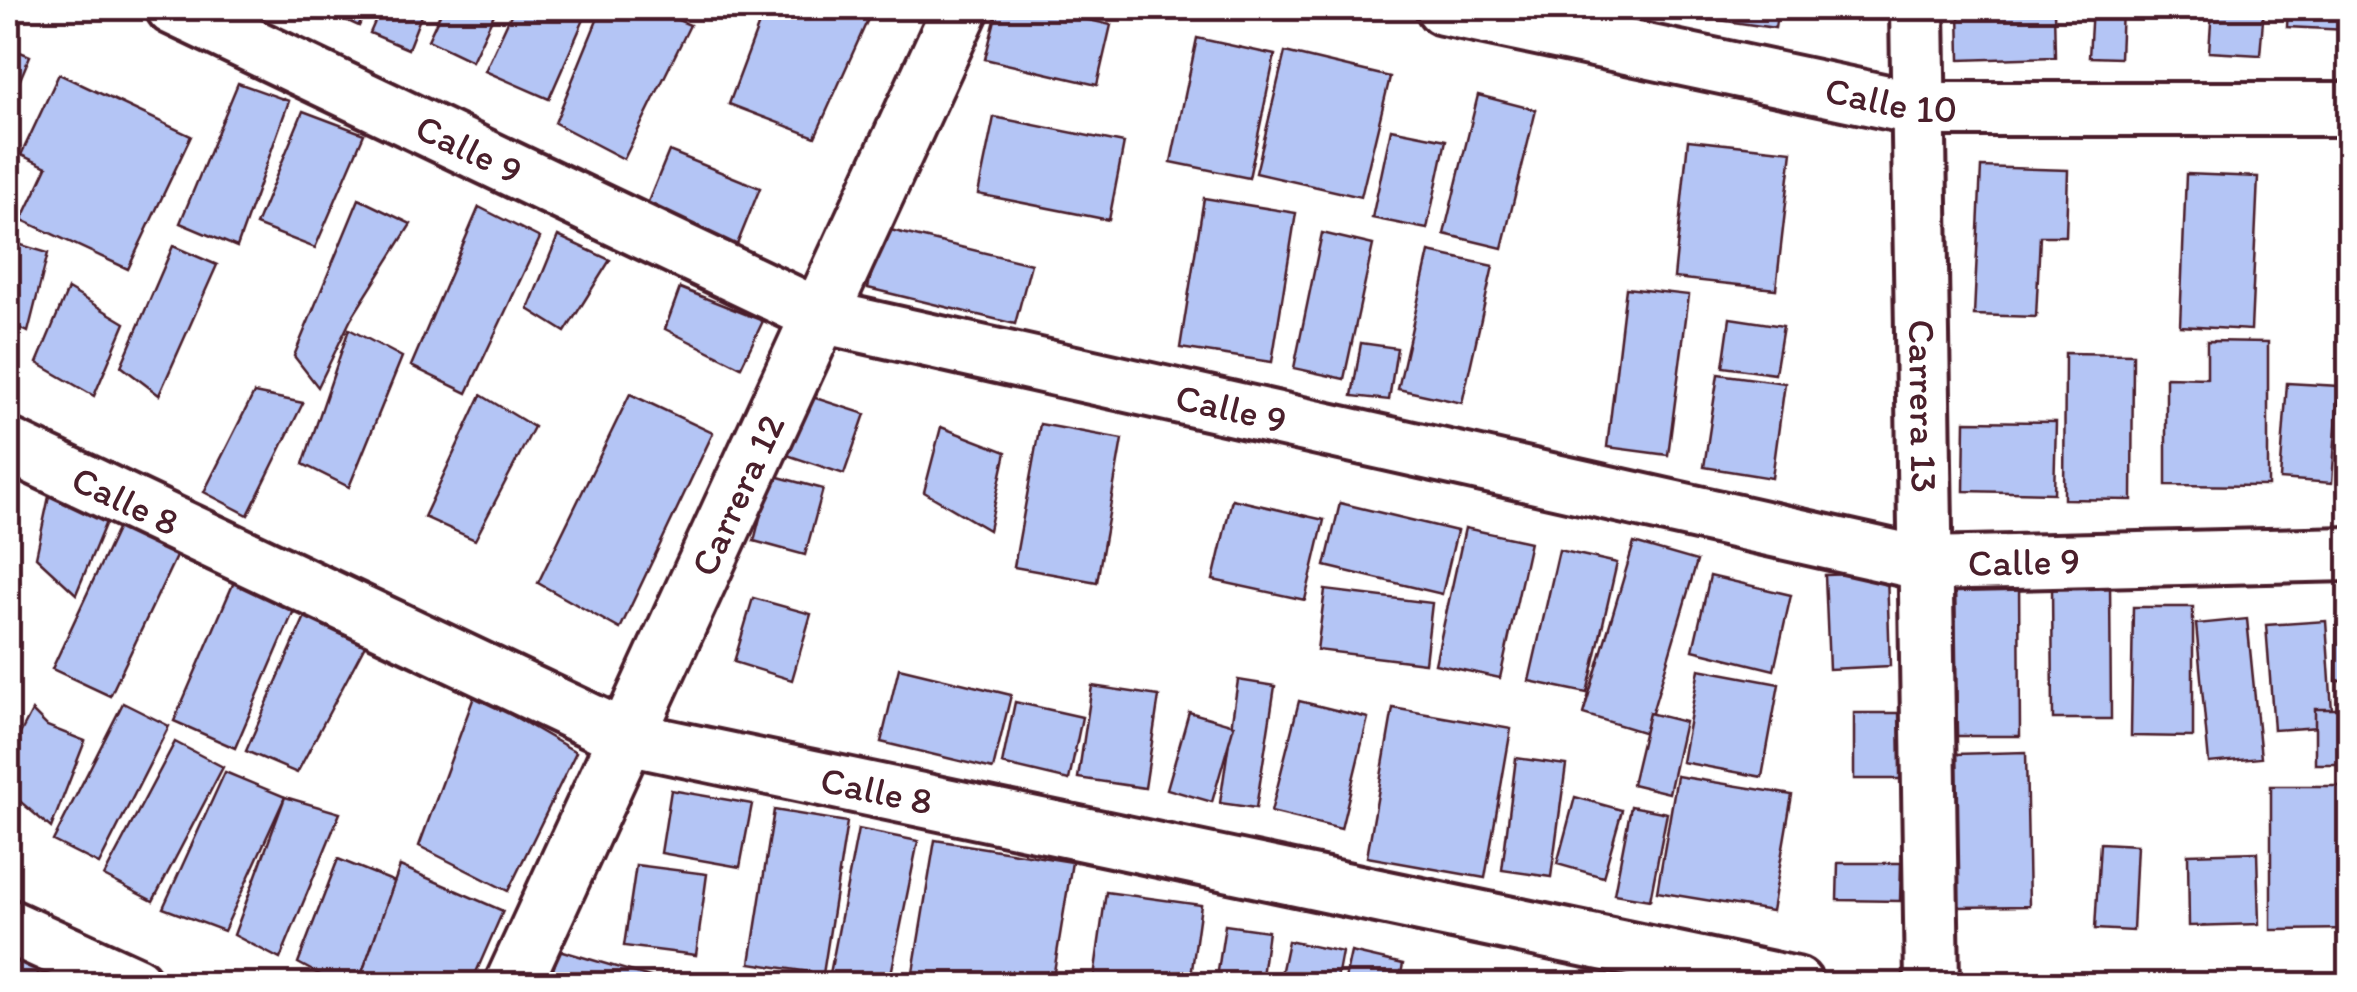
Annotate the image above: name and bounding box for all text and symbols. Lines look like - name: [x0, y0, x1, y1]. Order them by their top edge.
- street label: Calle 10: [1821, 67, 1957, 132]
- street label: Calle 9: [409, 104, 530, 194]
- street label: Carrera 13: [1899, 319, 1947, 493]
- street label: Calle 9: [1171, 374, 1291, 443]
- street label: Carrera 12: [680, 407, 794, 583]
- street label: Calle 8: [64, 456, 187, 546]
- street label: Calle 9: [1967, 537, 2081, 586]
- street label: Calle 8: [817, 756, 937, 825]

